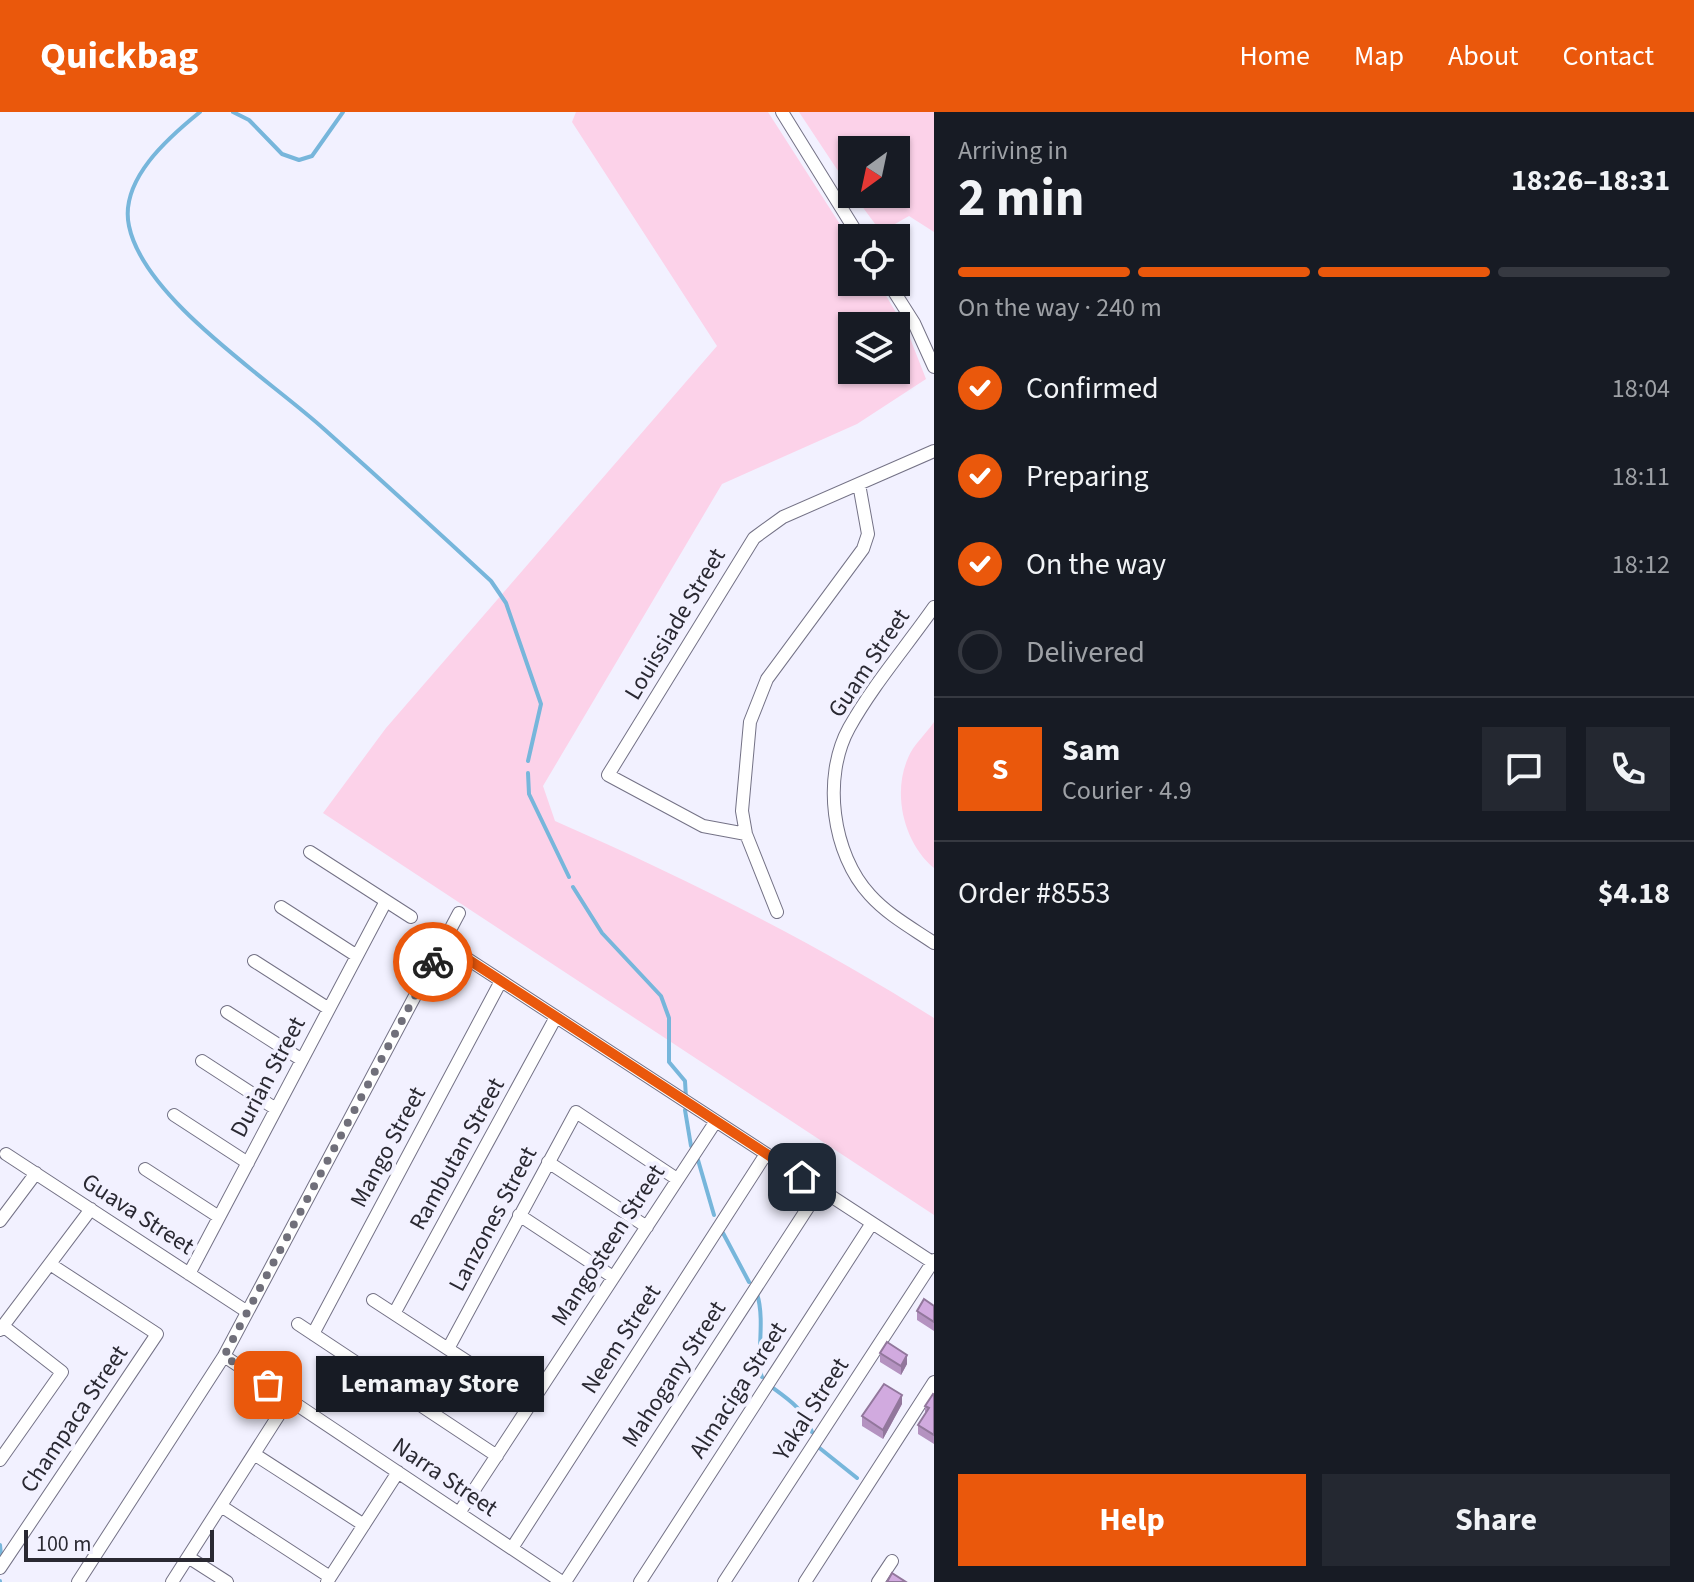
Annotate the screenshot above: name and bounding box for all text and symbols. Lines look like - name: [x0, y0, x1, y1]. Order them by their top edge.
- text: Quickbag: [40, 29, 198, 83]
- text: Home: [1239, 36, 1310, 76]
- text: Map: [1354, 36, 1404, 76]
- text: About: [1448, 36, 1519, 76]
- text: Contact: [1563, 36, 1654, 76]
- text: Arriving in: [958, 132, 1068, 169]
- north arrow: [838, 136, 910, 208]
- map controls: [838, 136, 910, 384]
- text: 18:26–18:31: [1511, 159, 1670, 202]
- text: 2 min: [958, 162, 1085, 236]
- button: locate: [838, 224, 910, 296]
- text: On the way · 240 m: [958, 289, 1162, 326]
- button: layers: [838, 312, 910, 384]
- icon: check: [958, 366, 1002, 410]
- text: Confirmed: [1026, 367, 1159, 410]
- text: 18:04: [1612, 370, 1670, 407]
- icon: check: [958, 454, 1002, 498]
- text: Preparing: [1026, 455, 1149, 498]
- text: 18:11: [1612, 458, 1670, 495]
- street label: Louissiade Street: [616, 541, 734, 707]
- icon: check: [958, 542, 1002, 586]
- text: On the way: [1026, 543, 1166, 586]
- text: 18:12: [1612, 546, 1670, 583]
- street label: Guam Street: [820, 601, 918, 725]
- text: Delivered: [1026, 631, 1145, 674]
- button: chat: [1482, 727, 1566, 811]
- button: phone: [1586, 727, 1670, 811]
- text: Sam: [1062, 729, 1120, 772]
- text: S: [992, 748, 1008, 791]
- text: Courier · 4.9: [1062, 772, 1192, 809]
- text: Order #8553: [958, 872, 1111, 915]
- text: $4.18: [1598, 872, 1670, 915]
- courier: [393, 922, 473, 1002]
- icon: bike: [411, 940, 455, 984]
- street label: Durian Street: [222, 1010, 314, 1144]
- street label: Rambutan Street: [401, 1071, 513, 1237]
- street label: Mango Street: [341, 1080, 435, 1214]
- street label: Lanzones Street: [440, 1140, 546, 1298]
- pin: [768, 1143, 836, 1211]
- icon: home: [780, 1155, 824, 1199]
- street label: Mangosteen Street: [543, 1157, 673, 1333]
- street label: Guava Street: [75, 1165, 201, 1263]
- street label: Neem Street: [573, 1277, 669, 1401]
- street label: Mahogany Street: [613, 1294, 735, 1454]
- street label: Almaciga Street: [681, 1315, 795, 1465]
- street label: Champaca Street: [12, 1338, 136, 1500]
- pin: [234, 1351, 302, 1419]
- street label: Yakal Street: [764, 1351, 857, 1468]
- callout: Lemamay Store: [316, 1357, 544, 1413]
- icon: bag: [246, 1363, 290, 1407]
- text: Lemamay Store: [341, 1365, 519, 1402]
- street label: Narra Street: [385, 1429, 505, 1525]
- button: Help: [958, 1474, 1306, 1566]
- button: Share: [1322, 1474, 1670, 1566]
- scale bar: [24, 1526, 214, 1562]
- text: 100 m: [36, 1528, 91, 1560]

